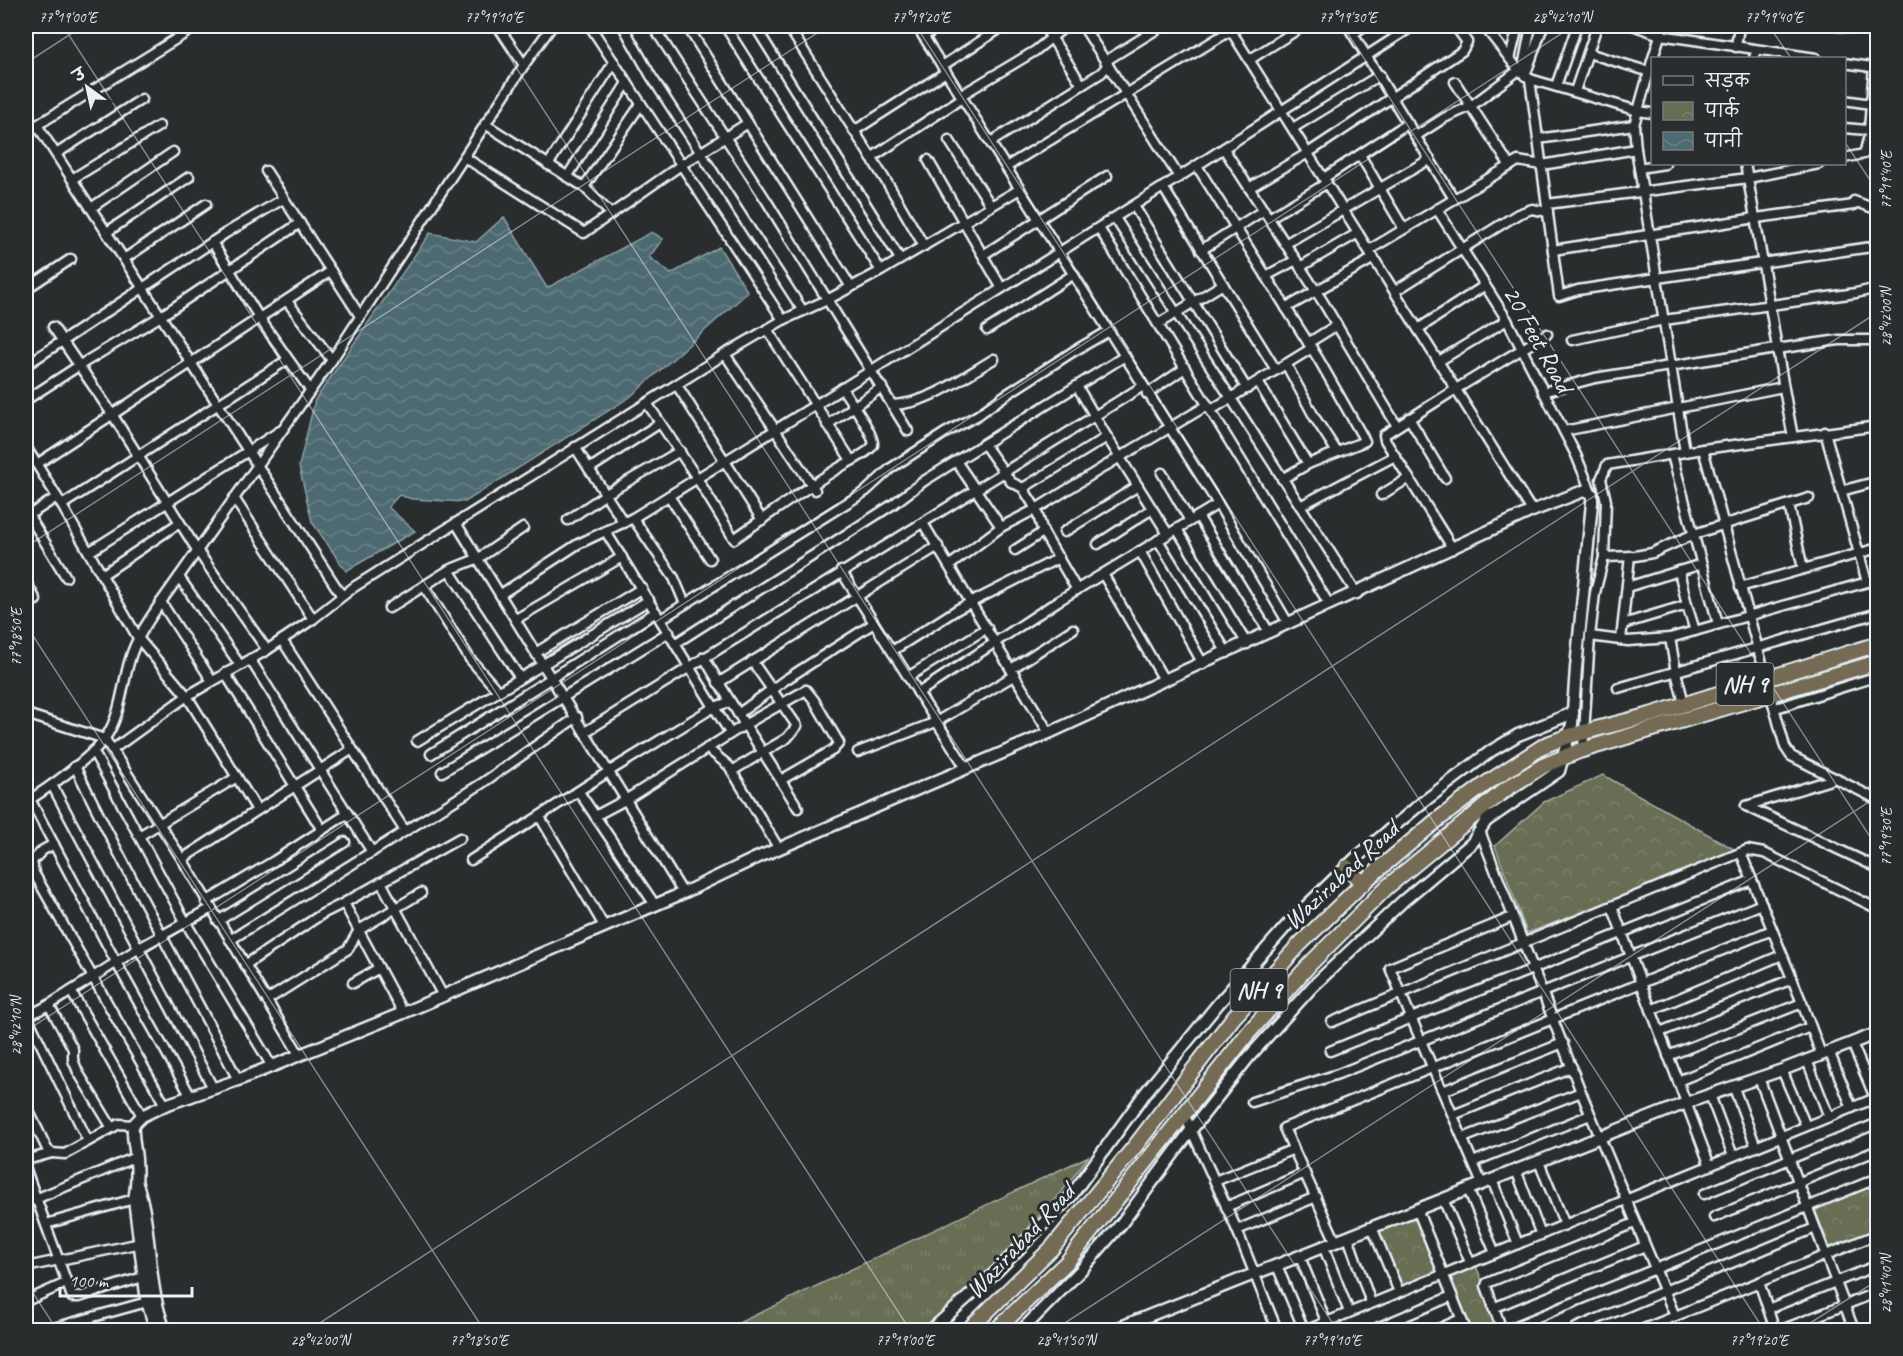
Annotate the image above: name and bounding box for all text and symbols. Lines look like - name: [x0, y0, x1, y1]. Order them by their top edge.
- text: 77°19'00"E: [39, 8, 99, 27]
- text: 77°19'10"E: [465, 8, 525, 27]
- text: 77°19'20"E: [892, 8, 952, 27]
- text: 77°19'30"E: [1319, 8, 1379, 27]
- text: 28°42'10"N: [1532, 8, 1595, 27]
- text: 77°19'40"E: [1745, 8, 1805, 27]
- north arrow: [57, 57, 117, 117]
- legend: [1651, 57, 1846, 165]
- text: उ: [68, 63, 90, 88]
- text: सड़क: [1704, 70, 1750, 92]
- text: पार्क: [1704, 97, 1740, 122]
- text: पानी: [1704, 127, 1743, 152]
- text: 77°19'40"E: [1877, 149, 1896, 209]
- street label: 20 Feet Road: [1495, 280, 1583, 401]
- text: 28°42'00"N: [1877, 284, 1896, 347]
- text: 77°18'50"E: [7, 606, 26, 666]
- road number: NH 9: [1716, 663, 1774, 705]
- text: 77°19'30"E: [1877, 806, 1896, 866]
- street label: Wazirabad Road: [1276, 811, 1408, 937]
- road number: NH 9: [1230, 969, 1288, 1011]
- text: 28°42'10"N: [7, 993, 26, 1056]
- street label: Wazirabad Road: [958, 1174, 1084, 1306]
- text: 28°41'40"N: [1877, 1251, 1896, 1314]
- scale bar: [60, 1260, 192, 1298]
- text: 100 m: [69, 1270, 110, 1292]
- text: 28°42'00"N: [290, 1331, 353, 1350]
- text: 77°18'50"E: [450, 1331, 510, 1350]
- text: 77°19'00"E: [876, 1331, 936, 1350]
- text: 28°41'50"N: [1036, 1331, 1099, 1350]
- text: 77°19'10"E: [1303, 1331, 1363, 1350]
- text: 77°19'20"E: [1730, 1331, 1790, 1350]

